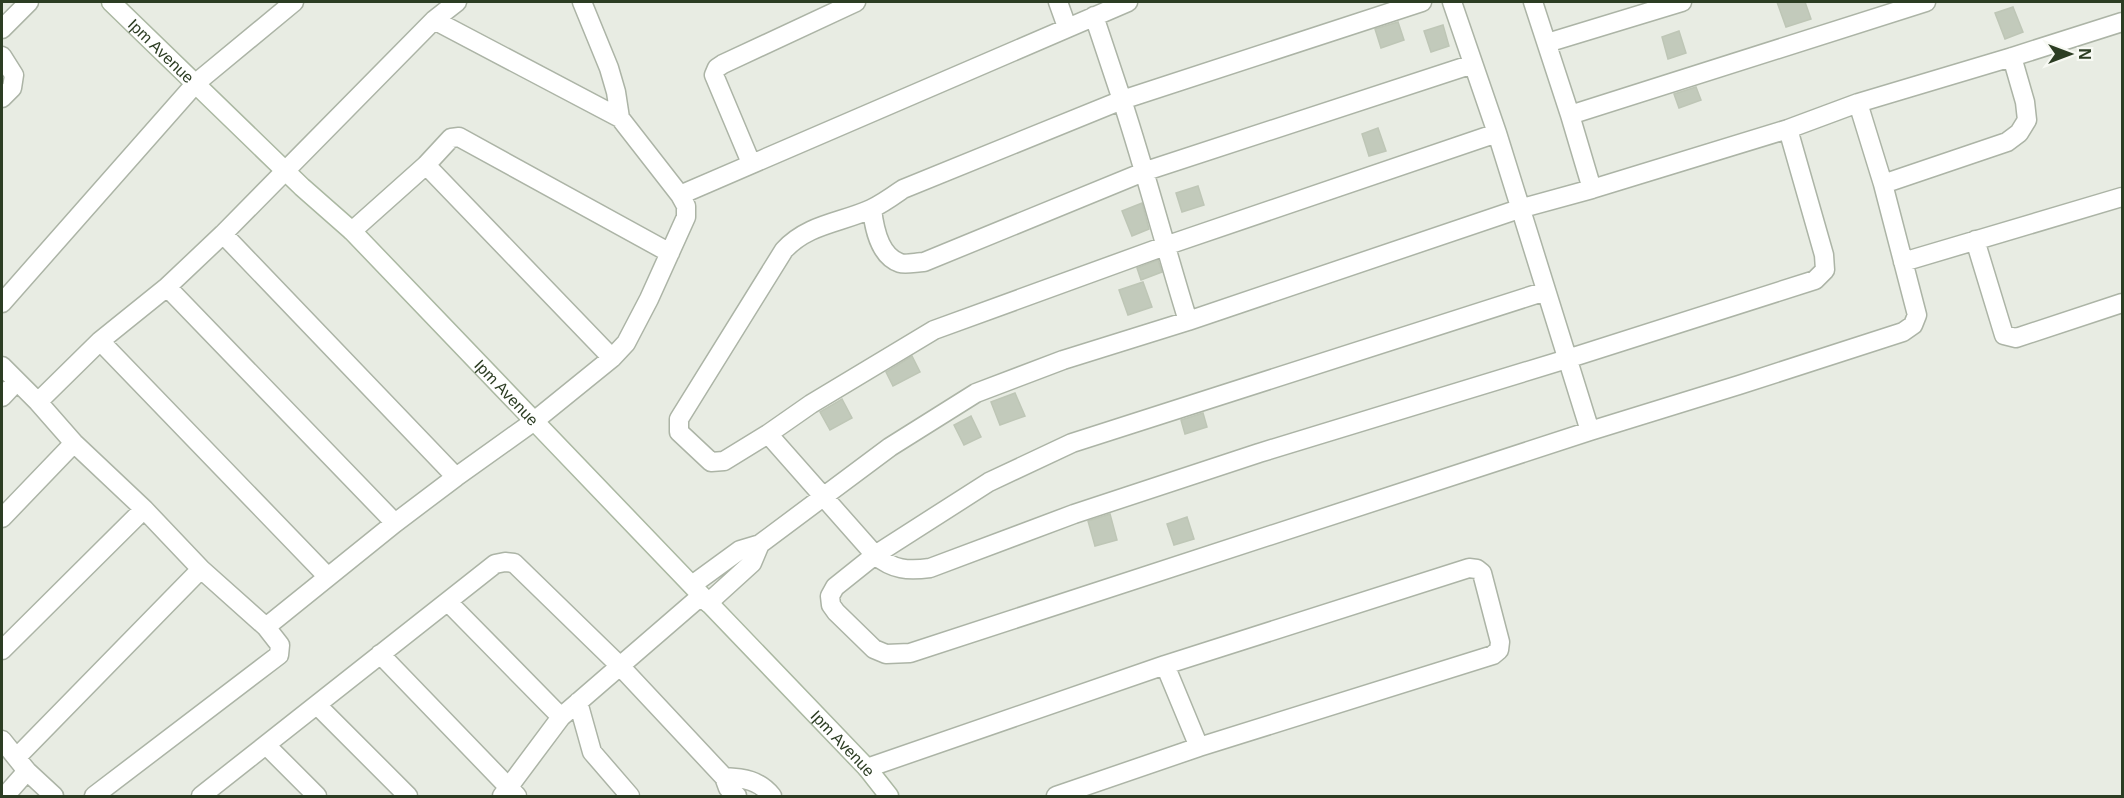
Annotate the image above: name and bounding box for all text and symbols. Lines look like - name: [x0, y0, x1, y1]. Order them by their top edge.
- street label: Ipm Avenue: [125, 16, 197, 87]
- north arrow: [2040, 24, 2100, 84]
- text: N: [2076, 48, 2093, 60]
- street label: Ipm Avenue: [471, 356, 542, 429]
- street label: Ipm Avenue: [807, 707, 878, 780]

